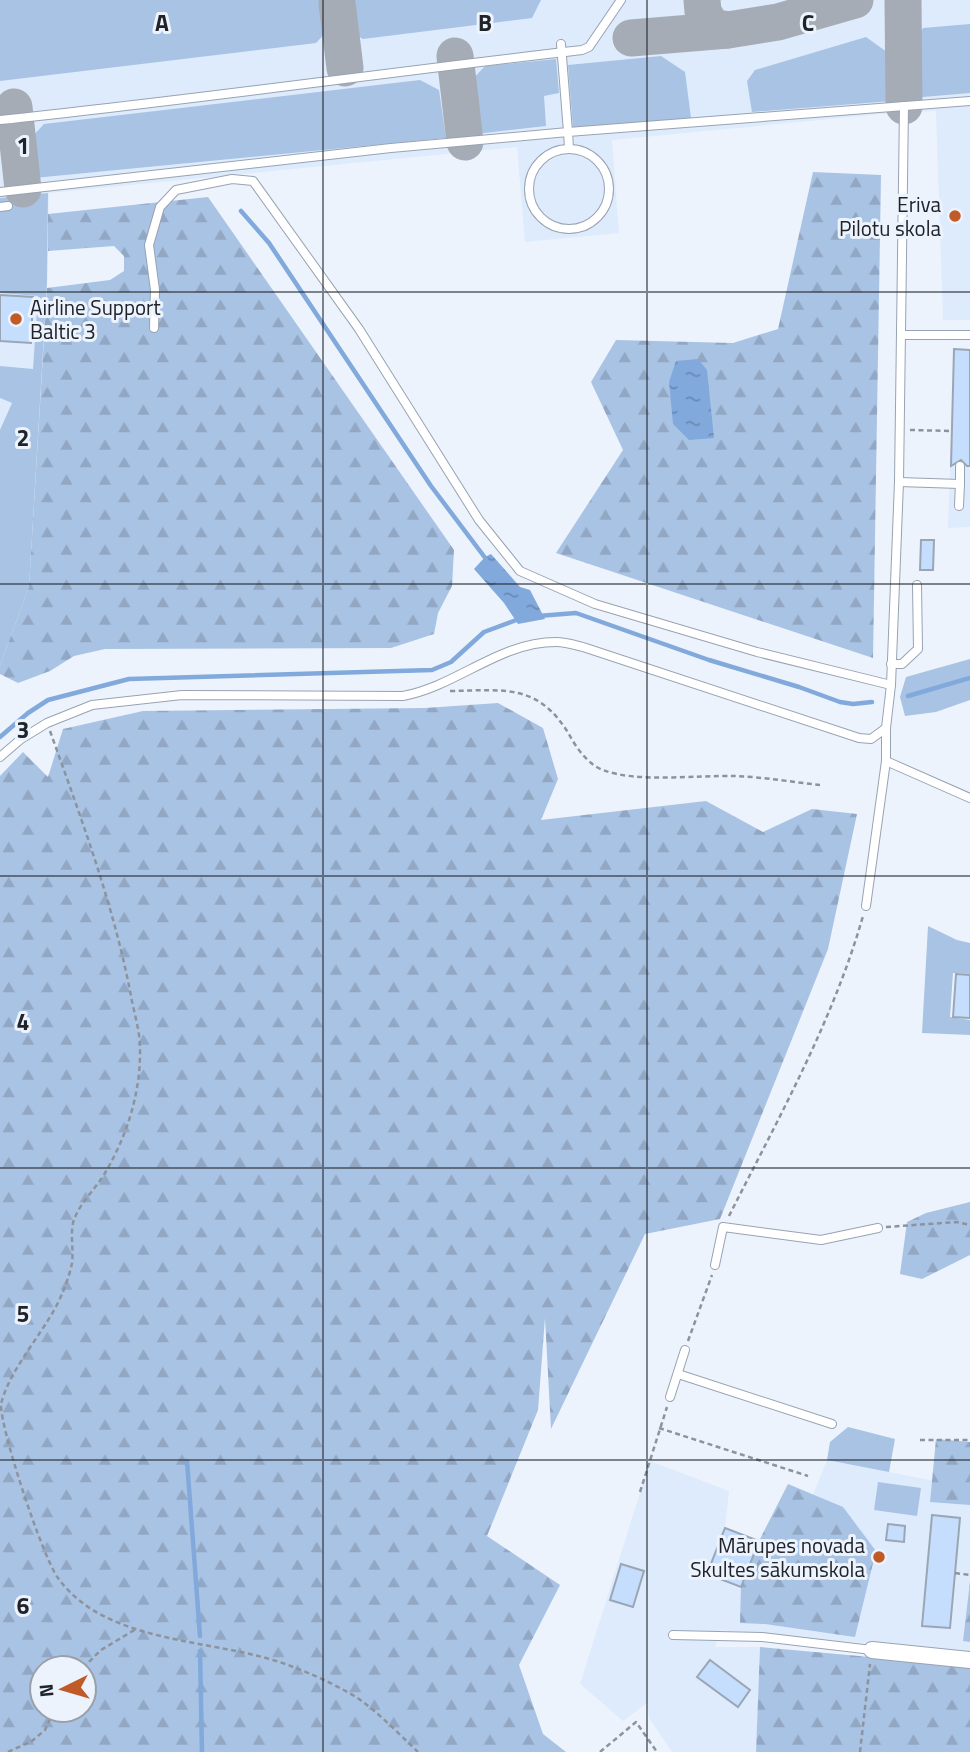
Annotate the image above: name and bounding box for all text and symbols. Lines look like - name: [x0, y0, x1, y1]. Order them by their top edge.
- text: A: [155, 5, 169, 40]
- text: B: [478, 5, 492, 40]
- text: C: [802, 5, 814, 40]
- text: 1: [17, 128, 29, 163]
- place label: Eriva Pilotu skola: [839, 188, 941, 244]
- marker: Eriva Pilotu skola: [947, 208, 963, 224]
- place label: Airline Support Baltic 3: [30, 291, 161, 347]
- marker: Airline Support Baltic 3: [8, 311, 24, 327]
- text: 2: [17, 420, 29, 455]
- text: 3: [17, 712, 29, 747]
- text: 4: [17, 1004, 29, 1039]
- text: 5: [17, 1296, 29, 1331]
- place label: Mārupes novada Skultes sākumskola: [690, 1529, 865, 1585]
- marker: Mārupes novada Skultes sākumskola: [871, 1549, 887, 1565]
- text: 6: [17, 1588, 30, 1623]
- north arrow: [28, 1654, 98, 1724]
- text: N: [31, 1683, 61, 1698]

